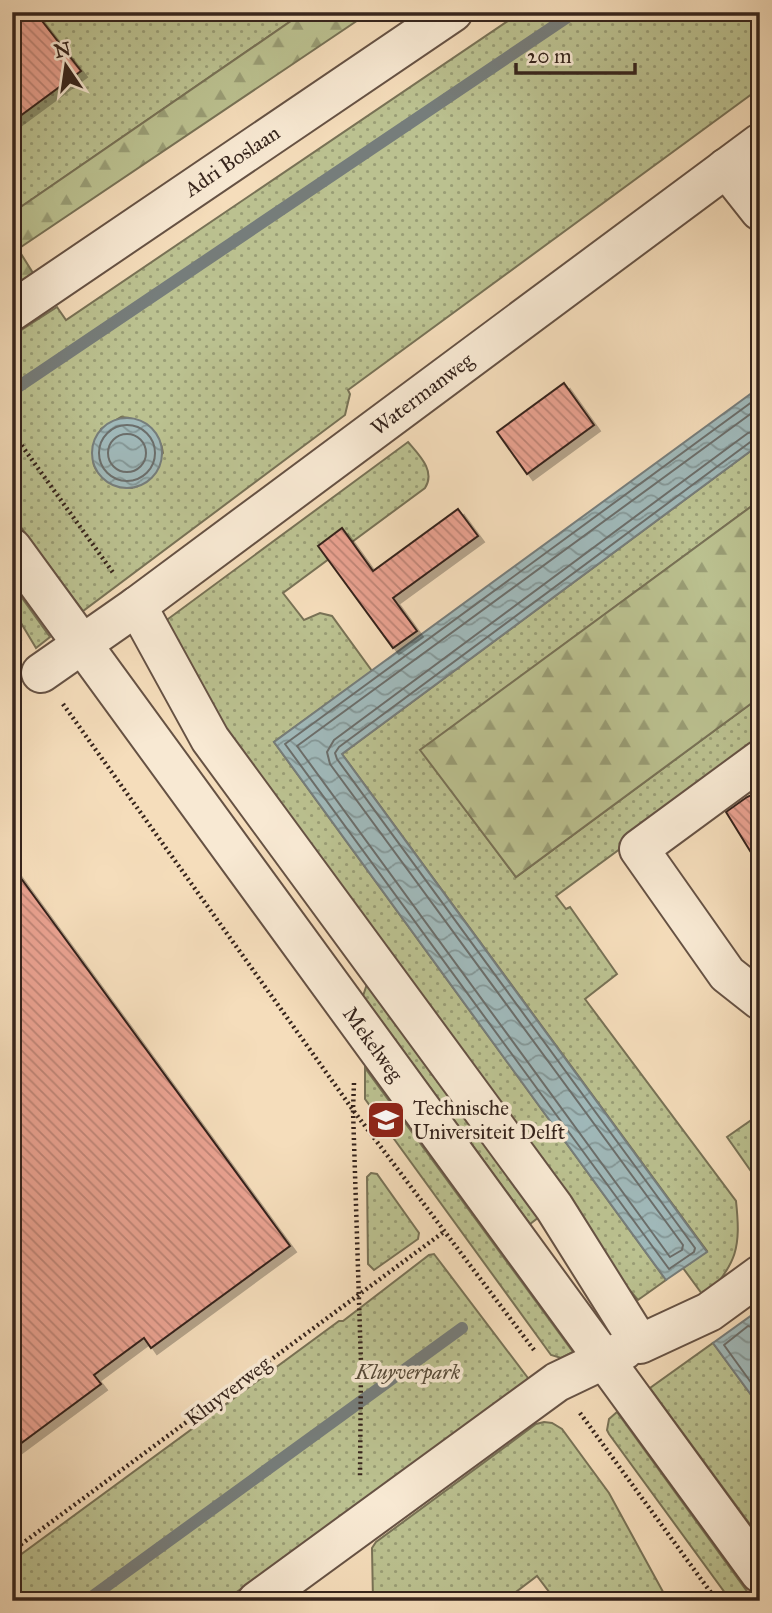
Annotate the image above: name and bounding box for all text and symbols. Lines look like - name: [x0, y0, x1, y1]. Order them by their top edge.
- north arrow: [32, 32, 102, 102]
- scale bar: [516, 32, 636, 76]
- text: N: [52, 37, 73, 63]
- text: 20 m: [527, 43, 572, 69]
- street label: Adri Boslaan: [178, 120, 285, 203]
- street label: Watermanweg: [366, 347, 479, 441]
- street label: Mekelweg: [337, 1002, 409, 1087]
- place label: Technische Universiteit Delft: [413, 1095, 566, 1145]
- school or university icon: Technische Universiteit Delft: [365, 1099, 407, 1141]
- street label: Kluyverweg: [180, 1350, 276, 1431]
- park label: Kluyverpark: [355, 1359, 461, 1385]

